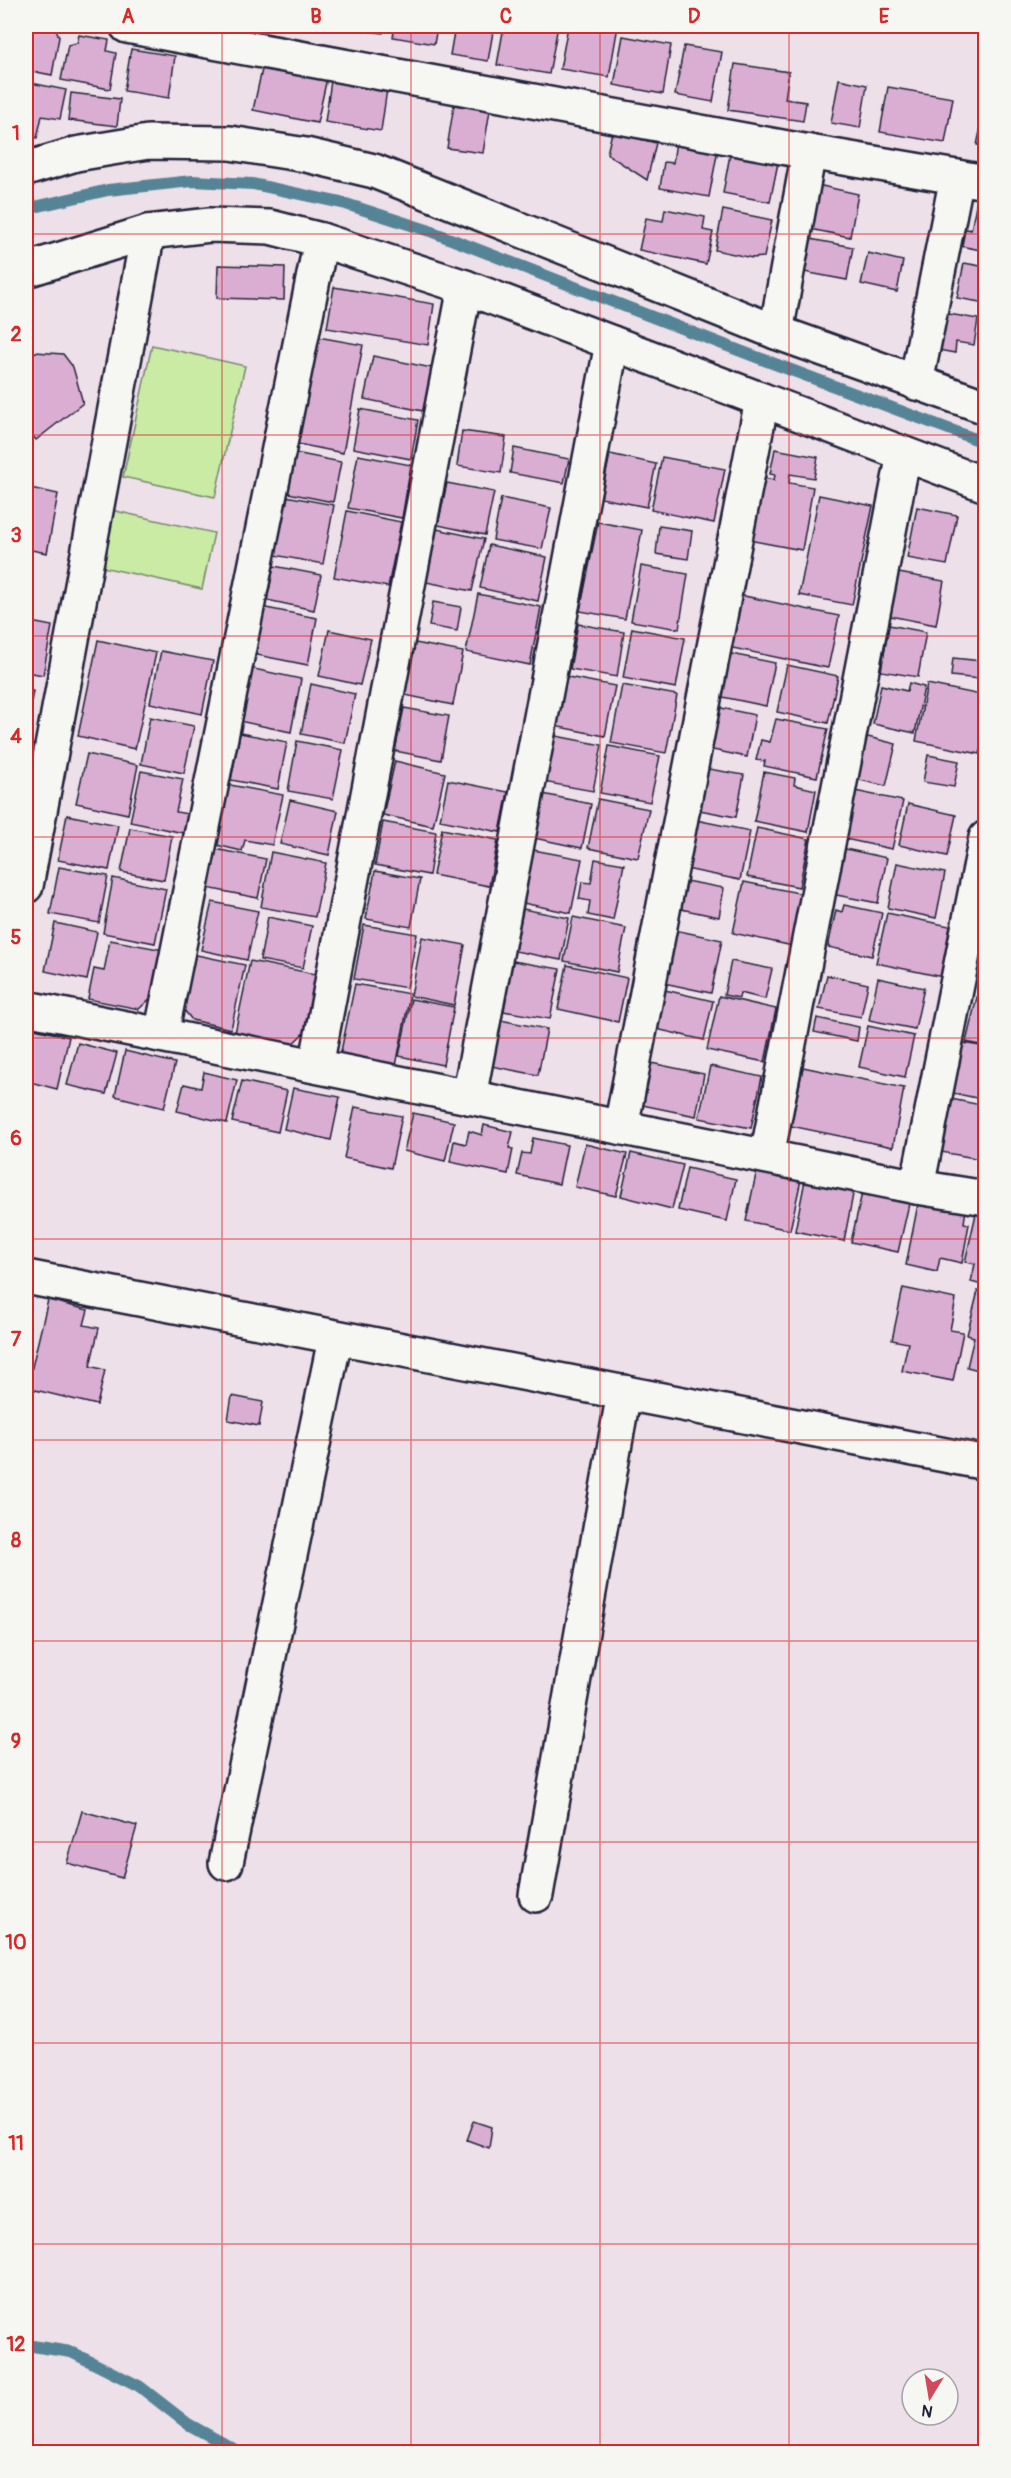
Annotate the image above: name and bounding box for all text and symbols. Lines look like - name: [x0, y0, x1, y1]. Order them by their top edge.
- text: A: [122, 4, 135, 29]
- text: B: [310, 4, 322, 29]
- text: C: [500, 4, 512, 29]
- text: D: [688, 4, 701, 29]
- text: E: [879, 4, 890, 29]
- text: 1: [12, 121, 20, 146]
- text: 2: [10, 322, 22, 347]
- text: 3: [10, 523, 22, 548]
- text: 4: [10, 724, 22, 749]
- text: 5: [11, 925, 22, 950]
- text: 6: [10, 1126, 22, 1151]
- text: 7: [11, 1327, 22, 1352]
- text: 8: [11, 1528, 21, 1553]
- text: 9: [11, 1729, 21, 1754]
- text: 10: [5, 1930, 27, 1955]
- text: 11: [8, 2131, 24, 2156]
- text: 12: [7, 2332, 26, 2357]
- north arrow: [900, 2367, 960, 2427]
- text: N: [920, 2400, 935, 2422]

